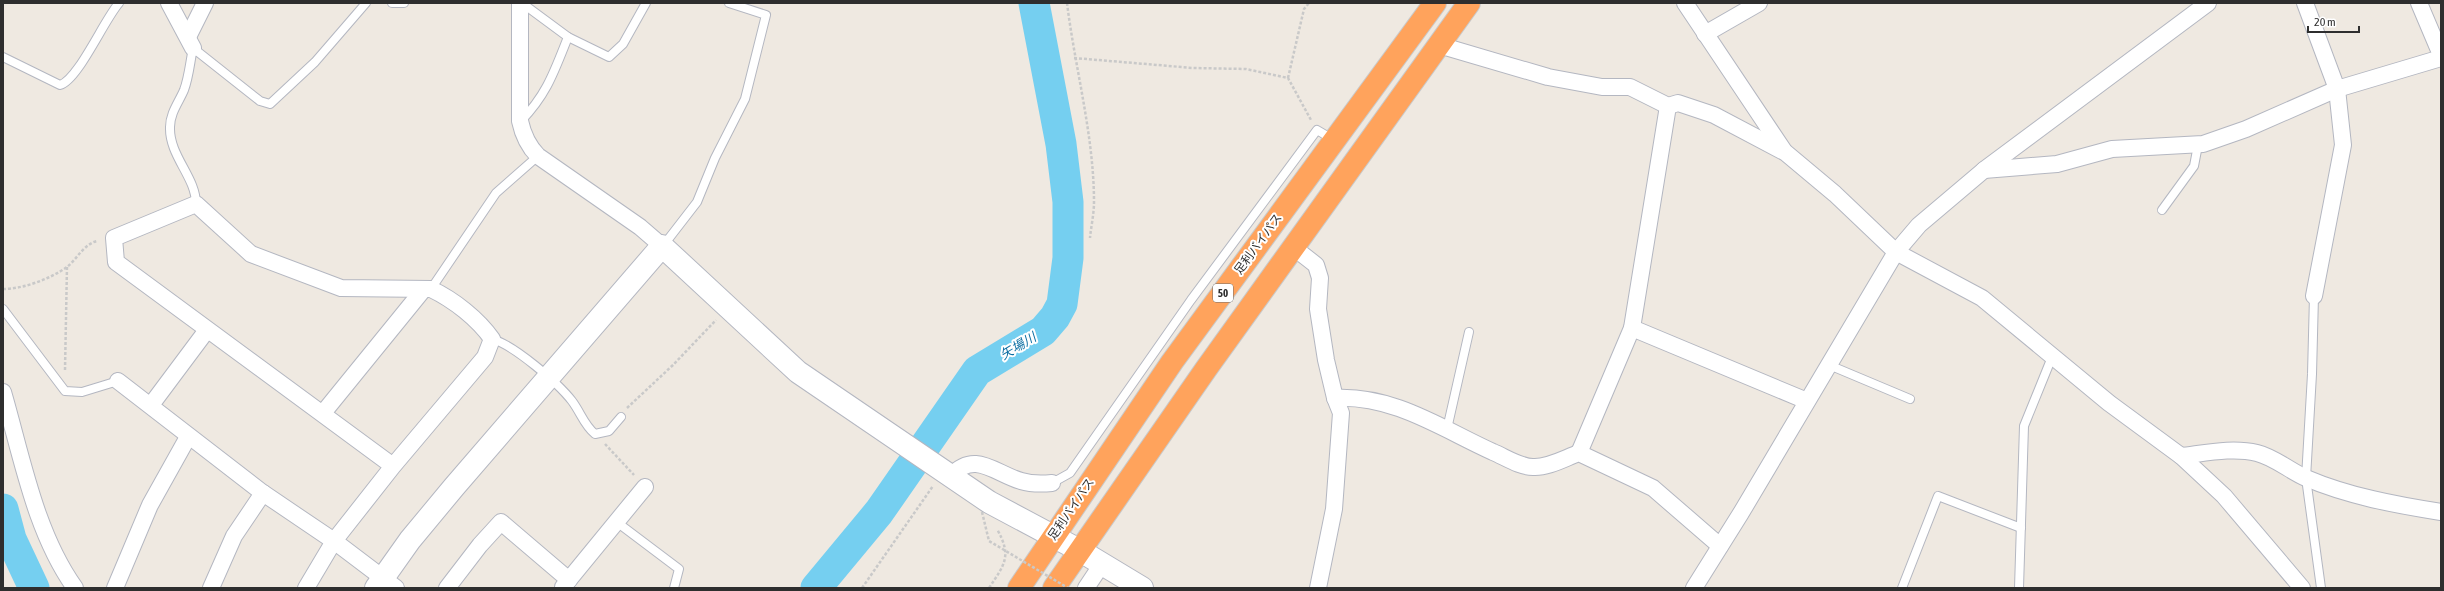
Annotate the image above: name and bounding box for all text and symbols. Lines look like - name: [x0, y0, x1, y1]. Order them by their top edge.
- scale bar: [2308, 8, 2359, 34]
- text: 20 m: [2314, 15, 2336, 29]
- street label: 足利バイパス: [1231, 211, 1285, 277]
- road number: 50: [1213, 284, 1233, 302]
- water label: 矢場川: [997, 329, 1040, 362]
- street label: 足利バイパス: [1045, 475, 1097, 543]

